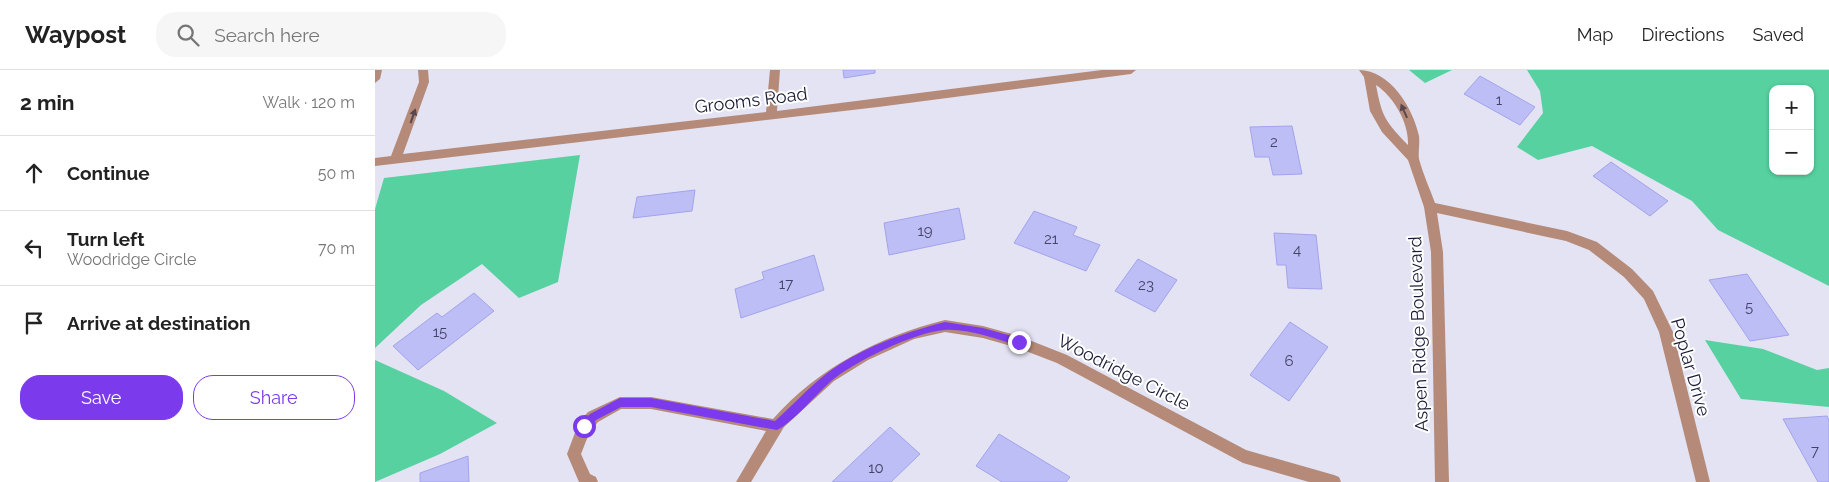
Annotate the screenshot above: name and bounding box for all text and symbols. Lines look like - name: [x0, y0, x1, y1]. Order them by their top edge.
- search box: [156, 12, 506, 57]
- text: Waypost: [25, 20, 126, 49]
- icon: search: [174, 21, 202, 49]
- text: Search here: [214, 24, 320, 46]
- text: Map: [1577, 24, 1613, 45]
- text: Directions: [1641, 24, 1725, 45]
- text: Saved: [1753, 24, 1804, 45]
- street label: Grooms Road: [693, 83, 809, 117]
- map controls: [1769, 85, 1814, 175]
- button: +: [1769, 85, 1814, 130]
- text: 2 min: [20, 90, 74, 115]
- house number: 1: [1496, 91, 1503, 109]
- text: Walk · 120 m: [263, 93, 355, 112]
- one-way arrow: [1399, 104, 1407, 118]
- one-way arrow: [409, 108, 417, 123]
- button: −: [1769, 130, 1814, 175]
- house number: 2: [1270, 133, 1278, 151]
- icon: ahead: [20, 159, 48, 187]
- text: Continue: [67, 162, 150, 184]
- text: 50 m: [318, 164, 355, 183]
- house number: 19: [917, 222, 933, 240]
- text: Turn left: [67, 228, 144, 250]
- house number: 21: [1044, 230, 1059, 248]
- icon: left: [20, 234, 48, 262]
- street label: Aspen Ridge Boulevard: [1404, 236, 1432, 432]
- text: 70 m: [318, 239, 355, 258]
- house number: 4: [1293, 241, 1301, 259]
- text: Woodridge Circle: [67, 250, 196, 269]
- house number: 17: [779, 275, 793, 293]
- house number: 23: [1138, 276, 1154, 294]
- house number: 5: [1745, 298, 1753, 316]
- icon: arrive: [20, 309, 48, 337]
- text: Arrive at destination: [67, 312, 251, 334]
- street label: Poplar Drive: [1667, 316, 1715, 419]
- house number: 15: [433, 323, 447, 341]
- street label: Woodridge Circle: [1054, 330, 1194, 415]
- route end: [1008, 331, 1031, 354]
- house number: 6: [1284, 352, 1294, 370]
- button: Save: [20, 375, 183, 420]
- button: Share: [193, 375, 355, 420]
- route start: [573, 415, 596, 438]
- house number: 7: [1811, 442, 1819, 460]
- house number: 10: [868, 459, 884, 477]

